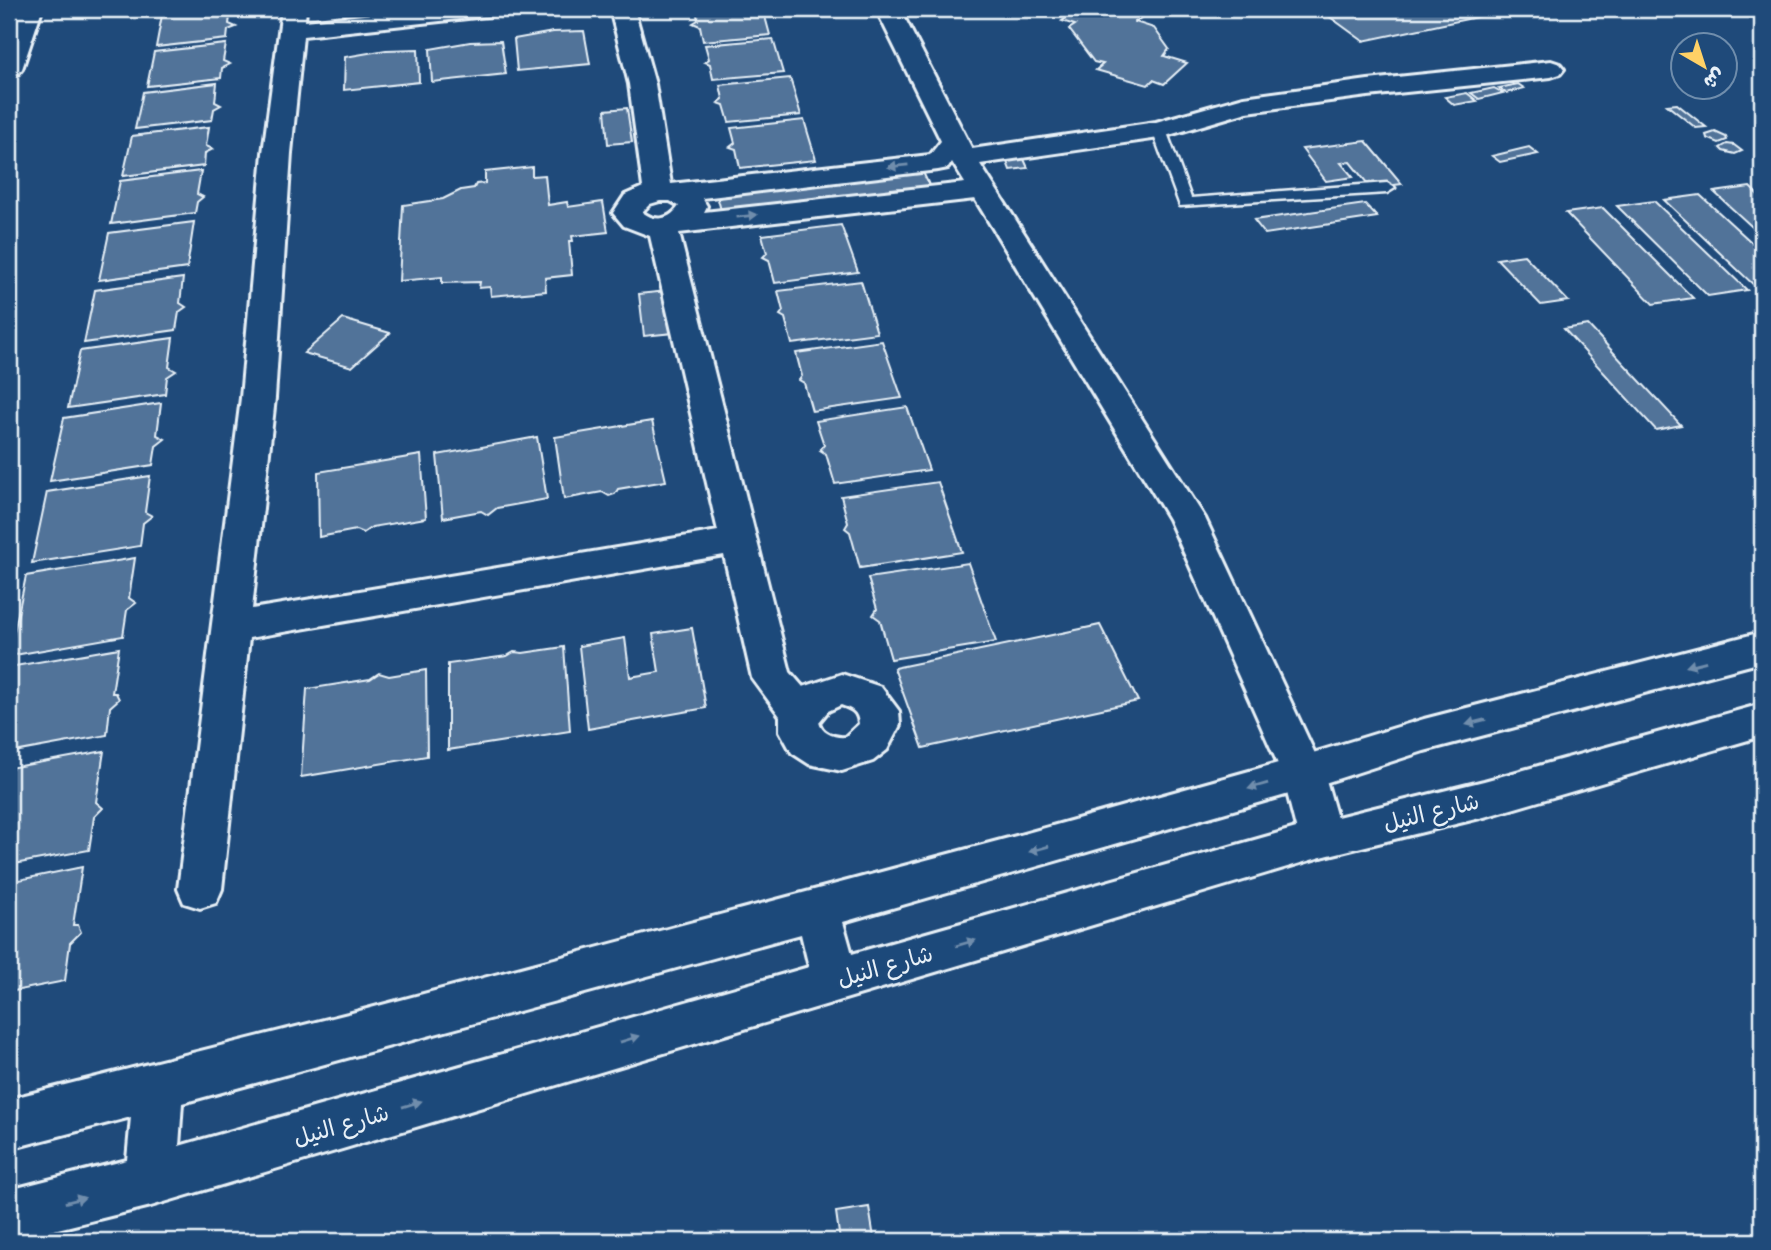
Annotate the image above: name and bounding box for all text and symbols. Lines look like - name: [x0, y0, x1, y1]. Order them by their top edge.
- north arrow: [1670, 32, 1740, 102]
- text: ش: [1698, 63, 1729, 94]
- one-way arrow: [887, 161, 909, 172]
- one-way arrow: [736, 210, 758, 221]
- one-way arrow: [1685, 659, 1707, 670]
- one-way arrow: [1465, 717, 1487, 728]
- one-way arrow: [1247, 782, 1268, 792]
- street label: شارع النيل: [1380, 788, 1482, 839]
- one-way arrow: [1028, 844, 1050, 855]
- one-way arrow: [956, 937, 977, 947]
- street label: شارع النيل: [834, 940, 937, 995]
- one-way arrow: [619, 1034, 640, 1044]
- street label: شارع النيل: [290, 1099, 393, 1154]
- one-way arrow: [401, 1099, 422, 1109]
- one-way arrow: [64, 1194, 86, 1205]

